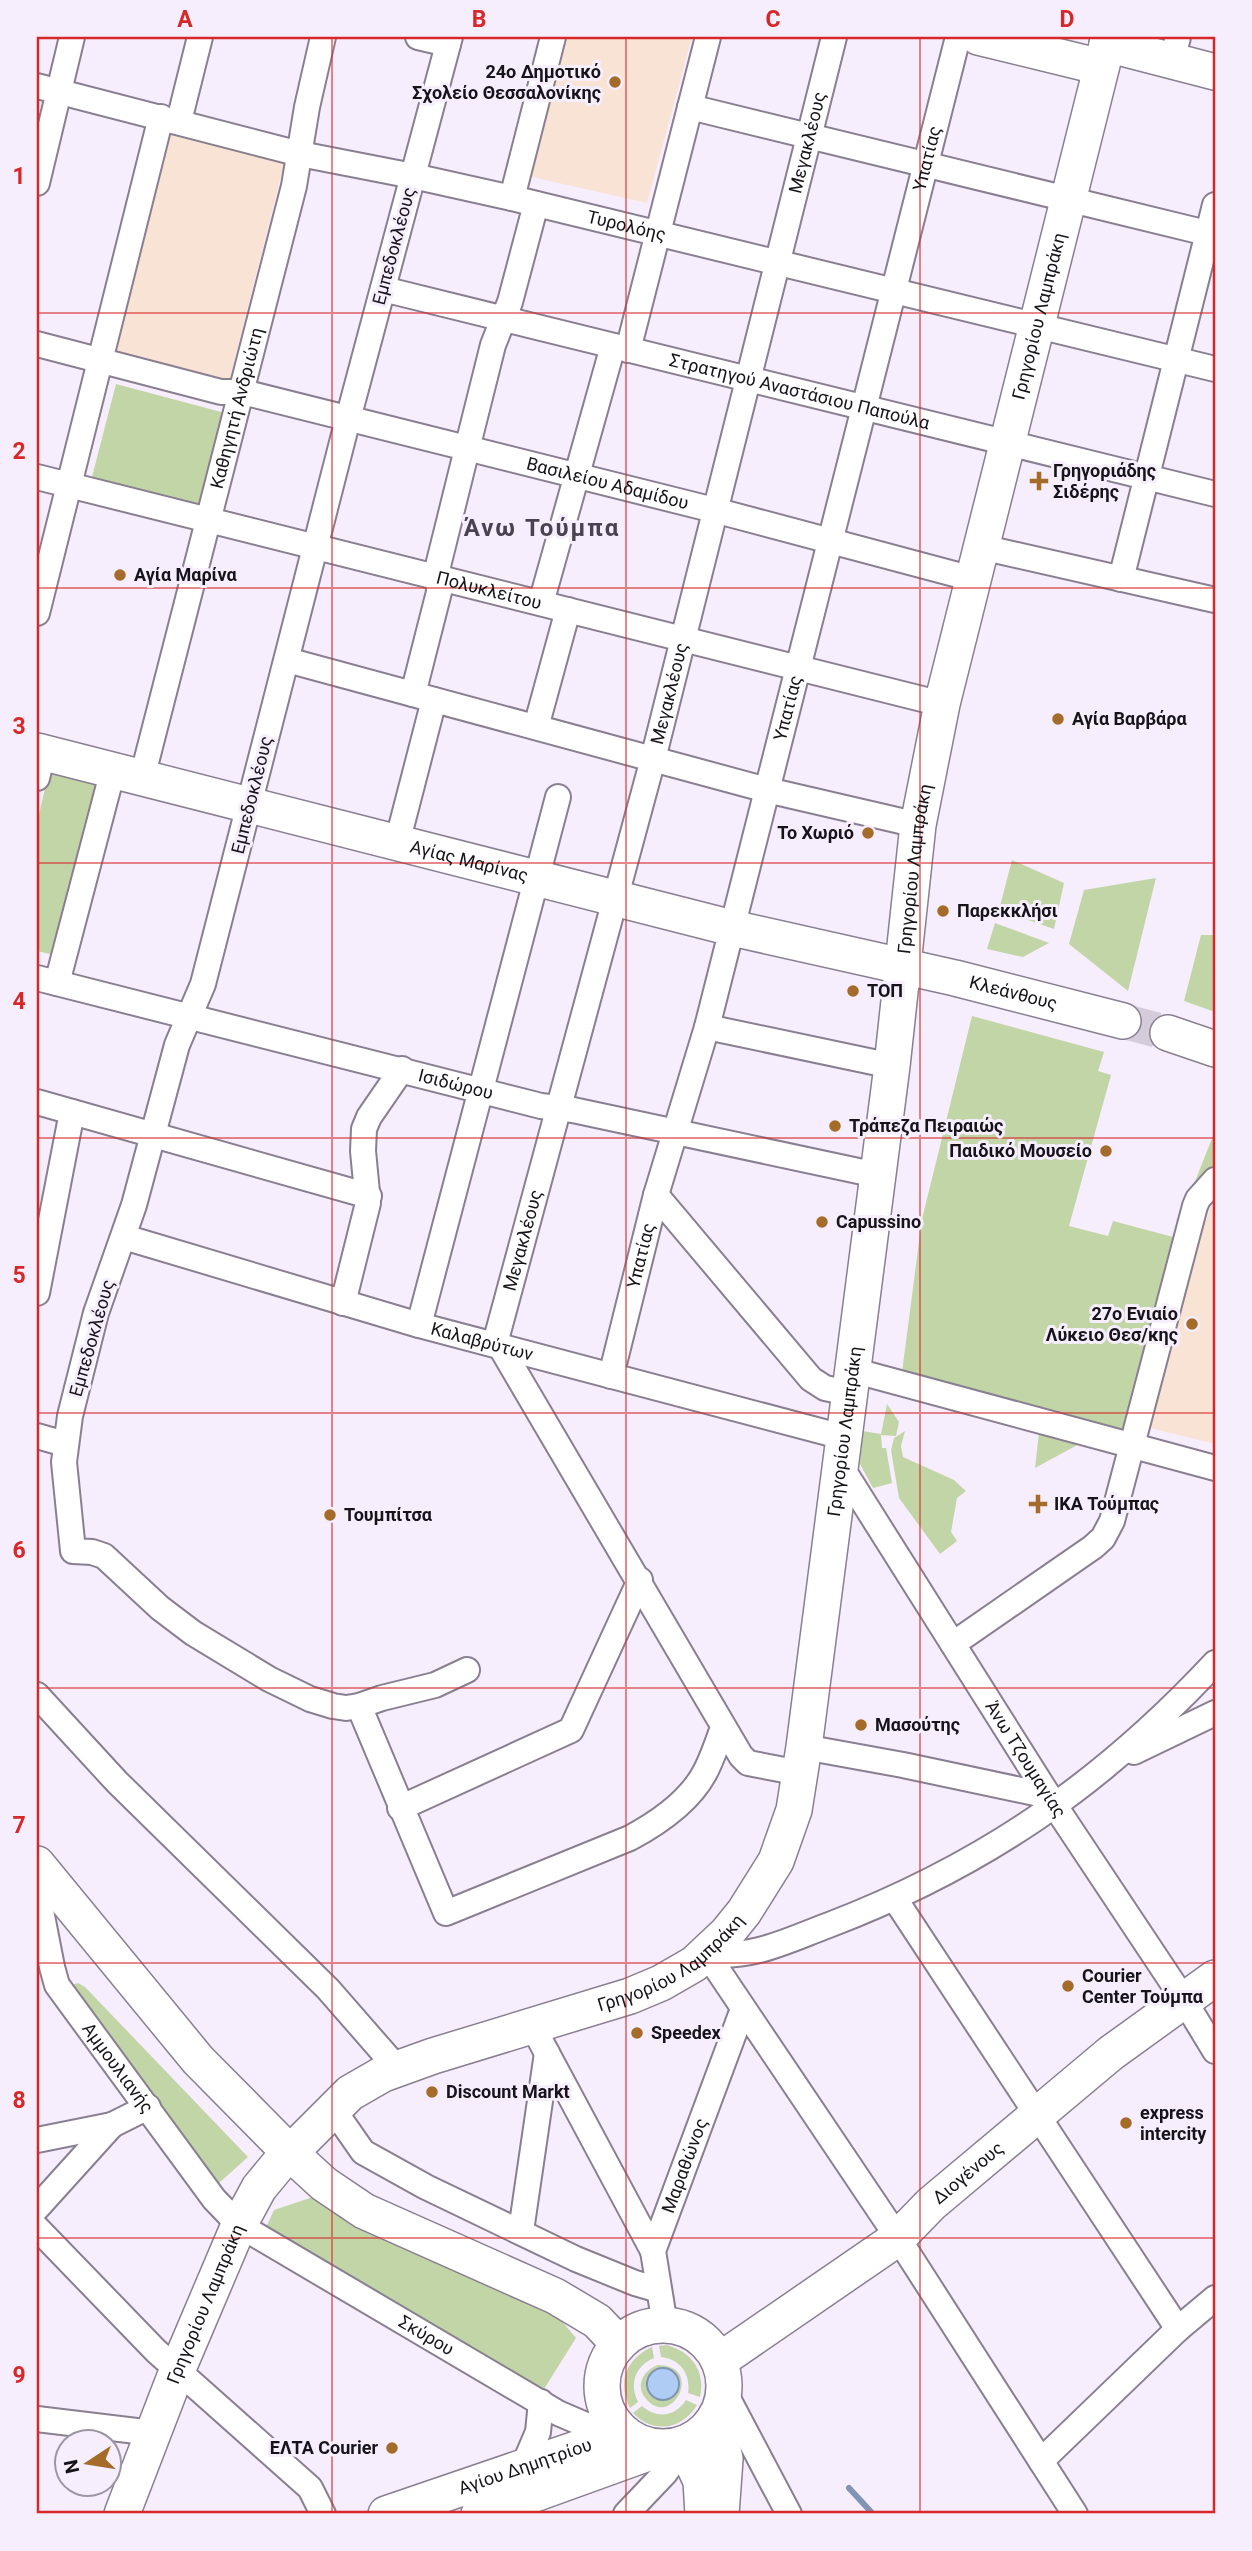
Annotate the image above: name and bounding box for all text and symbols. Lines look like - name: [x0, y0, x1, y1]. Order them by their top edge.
- text: A: [177, 6, 193, 33]
- text: B: [472, 6, 486, 33]
- text: C: [765, 6, 781, 33]
- text: D: [1060, 6, 1074, 33]
- place label: 24ο Δημοτικό Σχολείο Θεσσαλονίκης: [412, 61, 601, 104]
- marker: 24ο Δημοτικό Σχολείο Θεσσαλονίκης: [607, 74, 623, 90]
- street label: Μεγακλέους: [784, 90, 830, 196]
- street label: Υπατίας: [908, 124, 945, 193]
- text: 1: [12, 163, 26, 190]
- street label: Εμπεδοκλέους: [368, 185, 419, 307]
- street label: Τυρολόης: [585, 206, 668, 245]
- street label: Γρηγορίου Λαμπράκη: [1008, 230, 1070, 402]
- street label: Καθηγητή Ανδριώτη: [206, 325, 267, 491]
- street label: Στρατηγού Αναστάσιου Παπούλα: [667, 349, 933, 434]
- text: 2: [12, 438, 26, 465]
- street label: Βασιλείου Αδαμίδου: [525, 452, 691, 513]
- place label: Γρηγοριάδης Σιδέρης: [1053, 460, 1156, 502]
- marker: Γρηγοριάδης Σιδέρης: [1031, 473, 1047, 489]
- district label: Άνω Τούμπα: [464, 514, 620, 542]
- place label: Αγία Μαρίνα: [134, 564, 238, 585]
- marker: Αγία Μαρίνα: [112, 567, 128, 583]
- street label: Πολυκλείτου: [434, 567, 544, 613]
- street label: Μεγακλέους: [646, 640, 692, 747]
- street label: Υπατίας: [769, 673, 806, 743]
- place label: Αγία Βαρβάρα: [1072, 708, 1187, 729]
- marker: Αγία Βαρβάρα: [1050, 711, 1066, 727]
- text: 3: [12, 713, 26, 740]
- street label: Εμπεδοκλέους: [227, 734, 276, 856]
- street label: Γρηγορίου Λαμπράκη: [893, 782, 936, 955]
- place label: Το Χωριό: [777, 822, 854, 843]
- marker: Το Χωριό: [860, 825, 876, 841]
- street label: Αγίας Μαρίνας: [408, 835, 531, 886]
- place label: Παρεκκλήσι: [957, 900, 1058, 921]
- marker: Παρεκκλήσι: [935, 903, 951, 919]
- street label: Κλεάνθους: [967, 971, 1060, 1014]
- place label: ΤΟΠ: [867, 980, 903, 1001]
- marker: ΤΟΠ: [845, 983, 861, 999]
- text: 4: [12, 988, 26, 1015]
- street label: Ισιδώρου: [416, 1064, 495, 1103]
- place label: Τράπεζα Πειραιώς: [849, 1115, 1003, 1136]
- marker: Τράπεζα Πειραιώς: [827, 1118, 843, 1134]
- place label: Παιδικό Μουσείο: [949, 1140, 1092, 1161]
- marker: Παιδικό Μουσείο: [1098, 1143, 1114, 1159]
- street label: Μεγακλέους: [499, 1187, 546, 1293]
- place label: Capussino: [836, 1211, 921, 1232]
- marker: Capussino: [814, 1214, 830, 1230]
- street label: Υπατίας: [622, 1221, 659, 1290]
- text: 5: [12, 1262, 26, 1289]
- street label: Εμπεδοκλέους: [65, 1277, 118, 1399]
- place label: 27o Ενιαίο Λύκειο Θεσ/κης: [1046, 1303, 1178, 1345]
- marker: 27o Ενιαίο Λύκειο Θεσ/κης: [1184, 1316, 1200, 1332]
- street label: Καλαβρύτων: [429, 1318, 536, 1365]
- street label: Γρηγορίου Λαμπράκη: [823, 1345, 866, 1518]
- place label: ΙΚΑ Τούμπας: [1054, 1493, 1159, 1514]
- marker: ΙΚΑ Τούμπας: [1028, 1494, 1048, 1514]
- place label: Τουμπίτσα: [344, 1504, 433, 1525]
- marker: Τουμπίτσα: [322, 1507, 338, 1523]
- text: 6: [12, 1537, 26, 1564]
- street label: Άνω Τζουμαγίας: [981, 1697, 1071, 1822]
- place label: Μασούτης: [875, 1714, 960, 1735]
- marker: Μασούτης: [853, 1717, 869, 1733]
- text: 7: [12, 1812, 26, 1839]
- street label: Γρηγορίου Λαμπράκη: [595, 1910, 748, 2015]
- place label: Courier Center Τούμπα: [1082, 1965, 1204, 2007]
- marker: Courier Center Τούμπα: [1060, 1978, 1076, 1994]
- street label: Αμμουλιανής: [78, 2018, 158, 2117]
- place label: Speedex: [651, 2022, 722, 2043]
- marker: Speedex: [629, 2025, 645, 2041]
- place label: Discount Markt: [446, 2081, 570, 2102]
- marker: Discount Markt: [424, 2084, 440, 2100]
- text: 8: [12, 2087, 26, 2114]
- place label: express intercity: [1140, 2102, 1207, 2144]
- street label: Μαραθώνος: [657, 2115, 712, 2216]
- marker: express intercity: [1118, 2115, 1134, 2131]
- street label: Διογένους: [928, 2137, 1007, 2208]
- street label: Γρηγορίου Λαμπράκη: [162, 2221, 248, 2387]
- street label: Σκύρου: [395, 2311, 458, 2359]
- text: 9: [12, 2362, 26, 2389]
- north arrow: [52, 2428, 122, 2498]
- street label: Αγίου Δημητρίου: [455, 2433, 594, 2499]
- place label: ΕΛΤΑ Courier: [270, 2437, 378, 2458]
- marker: ΕΛΤΑ Courier: [384, 2440, 400, 2456]
- text: N: [59, 2457, 85, 2475]

